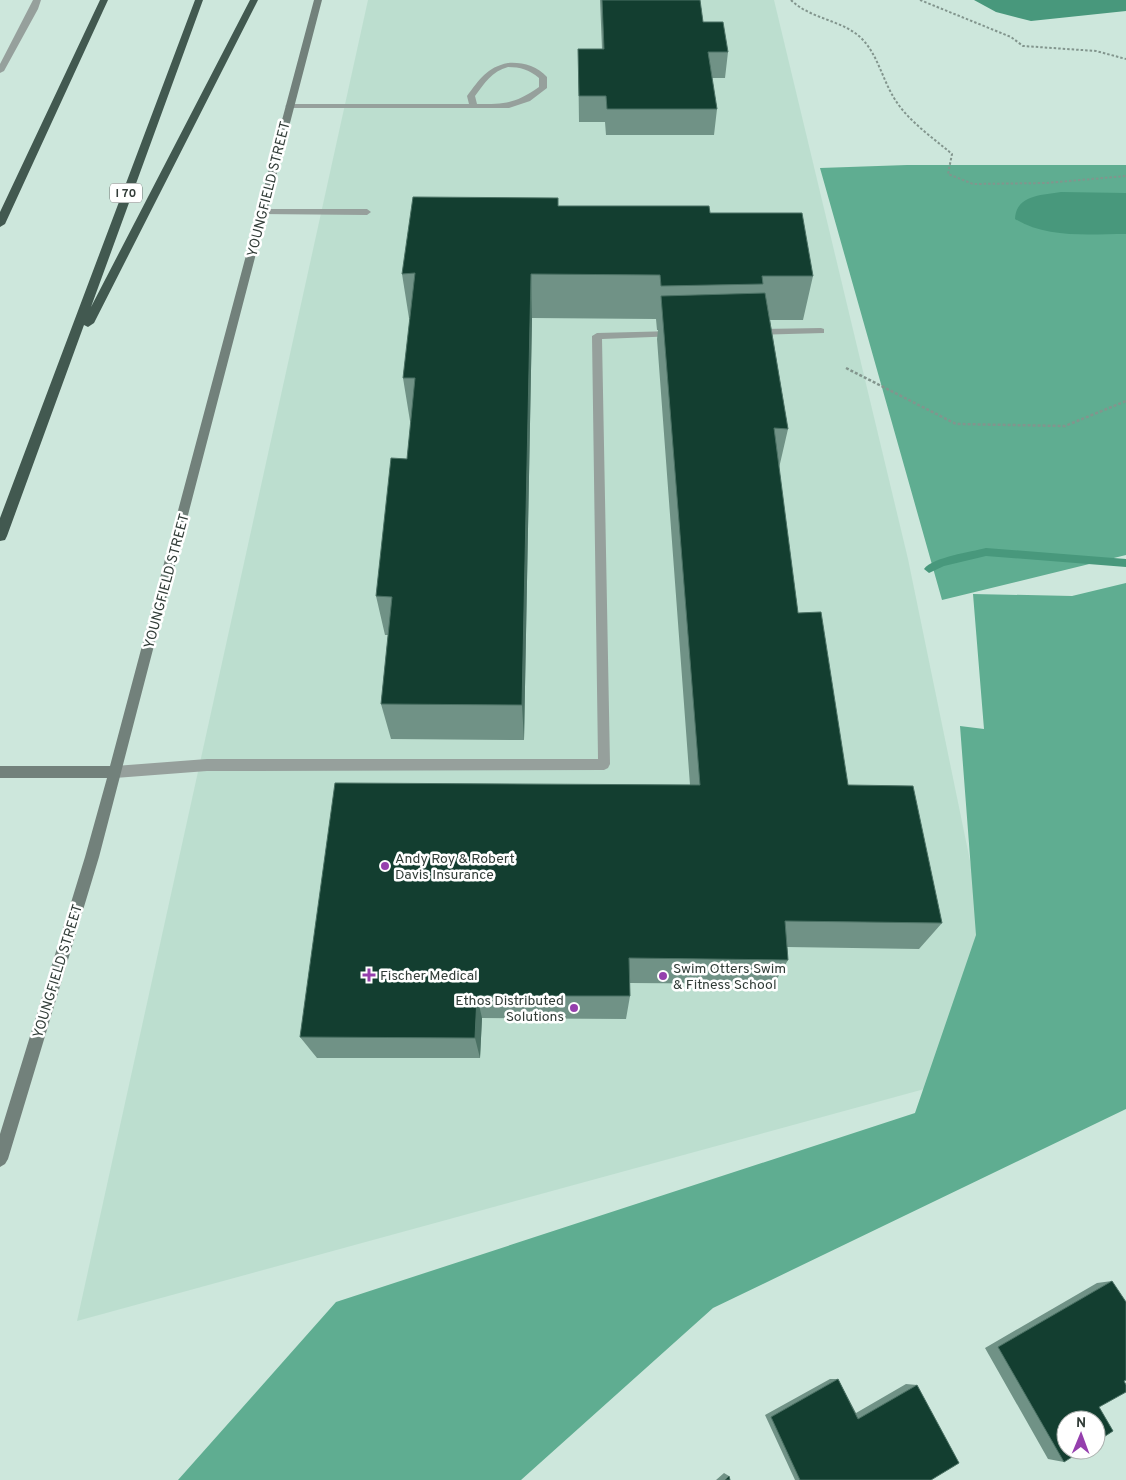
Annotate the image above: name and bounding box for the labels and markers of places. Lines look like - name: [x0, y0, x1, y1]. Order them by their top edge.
- place label: Andy Roy & Robert Davis Insurance: [395, 851, 515, 884]
- marker: Andy Roy & Robert Davis Insurance: [379, 860, 391, 872]
- place label: Swim Otters Swim & Fitness School: [673, 961, 786, 994]
- marker: Fischer Medical: [362, 968, 376, 982]
- place label: Fischer Medical: [380, 968, 478, 985]
- marker: Swim Otters Swim & Fitness School: [657, 970, 669, 982]
- place label: Ethos Distributed Solutions: [455, 993, 564, 1026]
- marker: Ethos Distributed Solutions: [568, 1002, 580, 1014]

